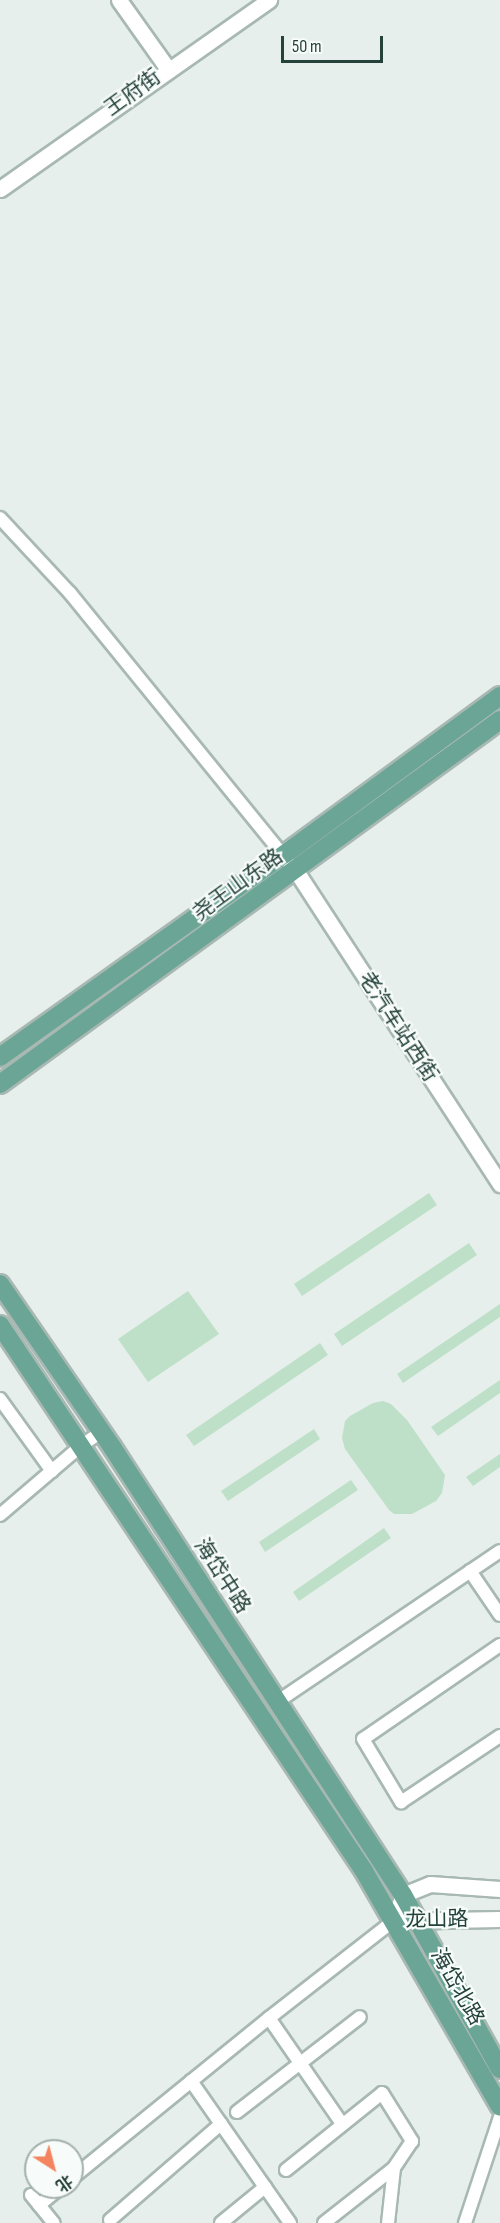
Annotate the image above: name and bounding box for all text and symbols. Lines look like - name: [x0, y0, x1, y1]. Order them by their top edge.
- scale bar: [284, 24, 386, 62]
- text: 50 m: [292, 36, 322, 57]
- street label: 王府街: [100, 64, 166, 122]
- street label: 尧王山东路: [188, 844, 288, 926]
- street label: 老汽车站西街: [353, 967, 443, 1087]
- street label: 海岱中路: [189, 1534, 255, 1618]
- street label: 龙山路: [405, 1907, 469, 1933]
- street label: 海岱北路: [425, 1944, 489, 2030]
- north arrow: [24, 2139, 84, 2199]
- text: 北: [52, 2170, 76, 2195]

